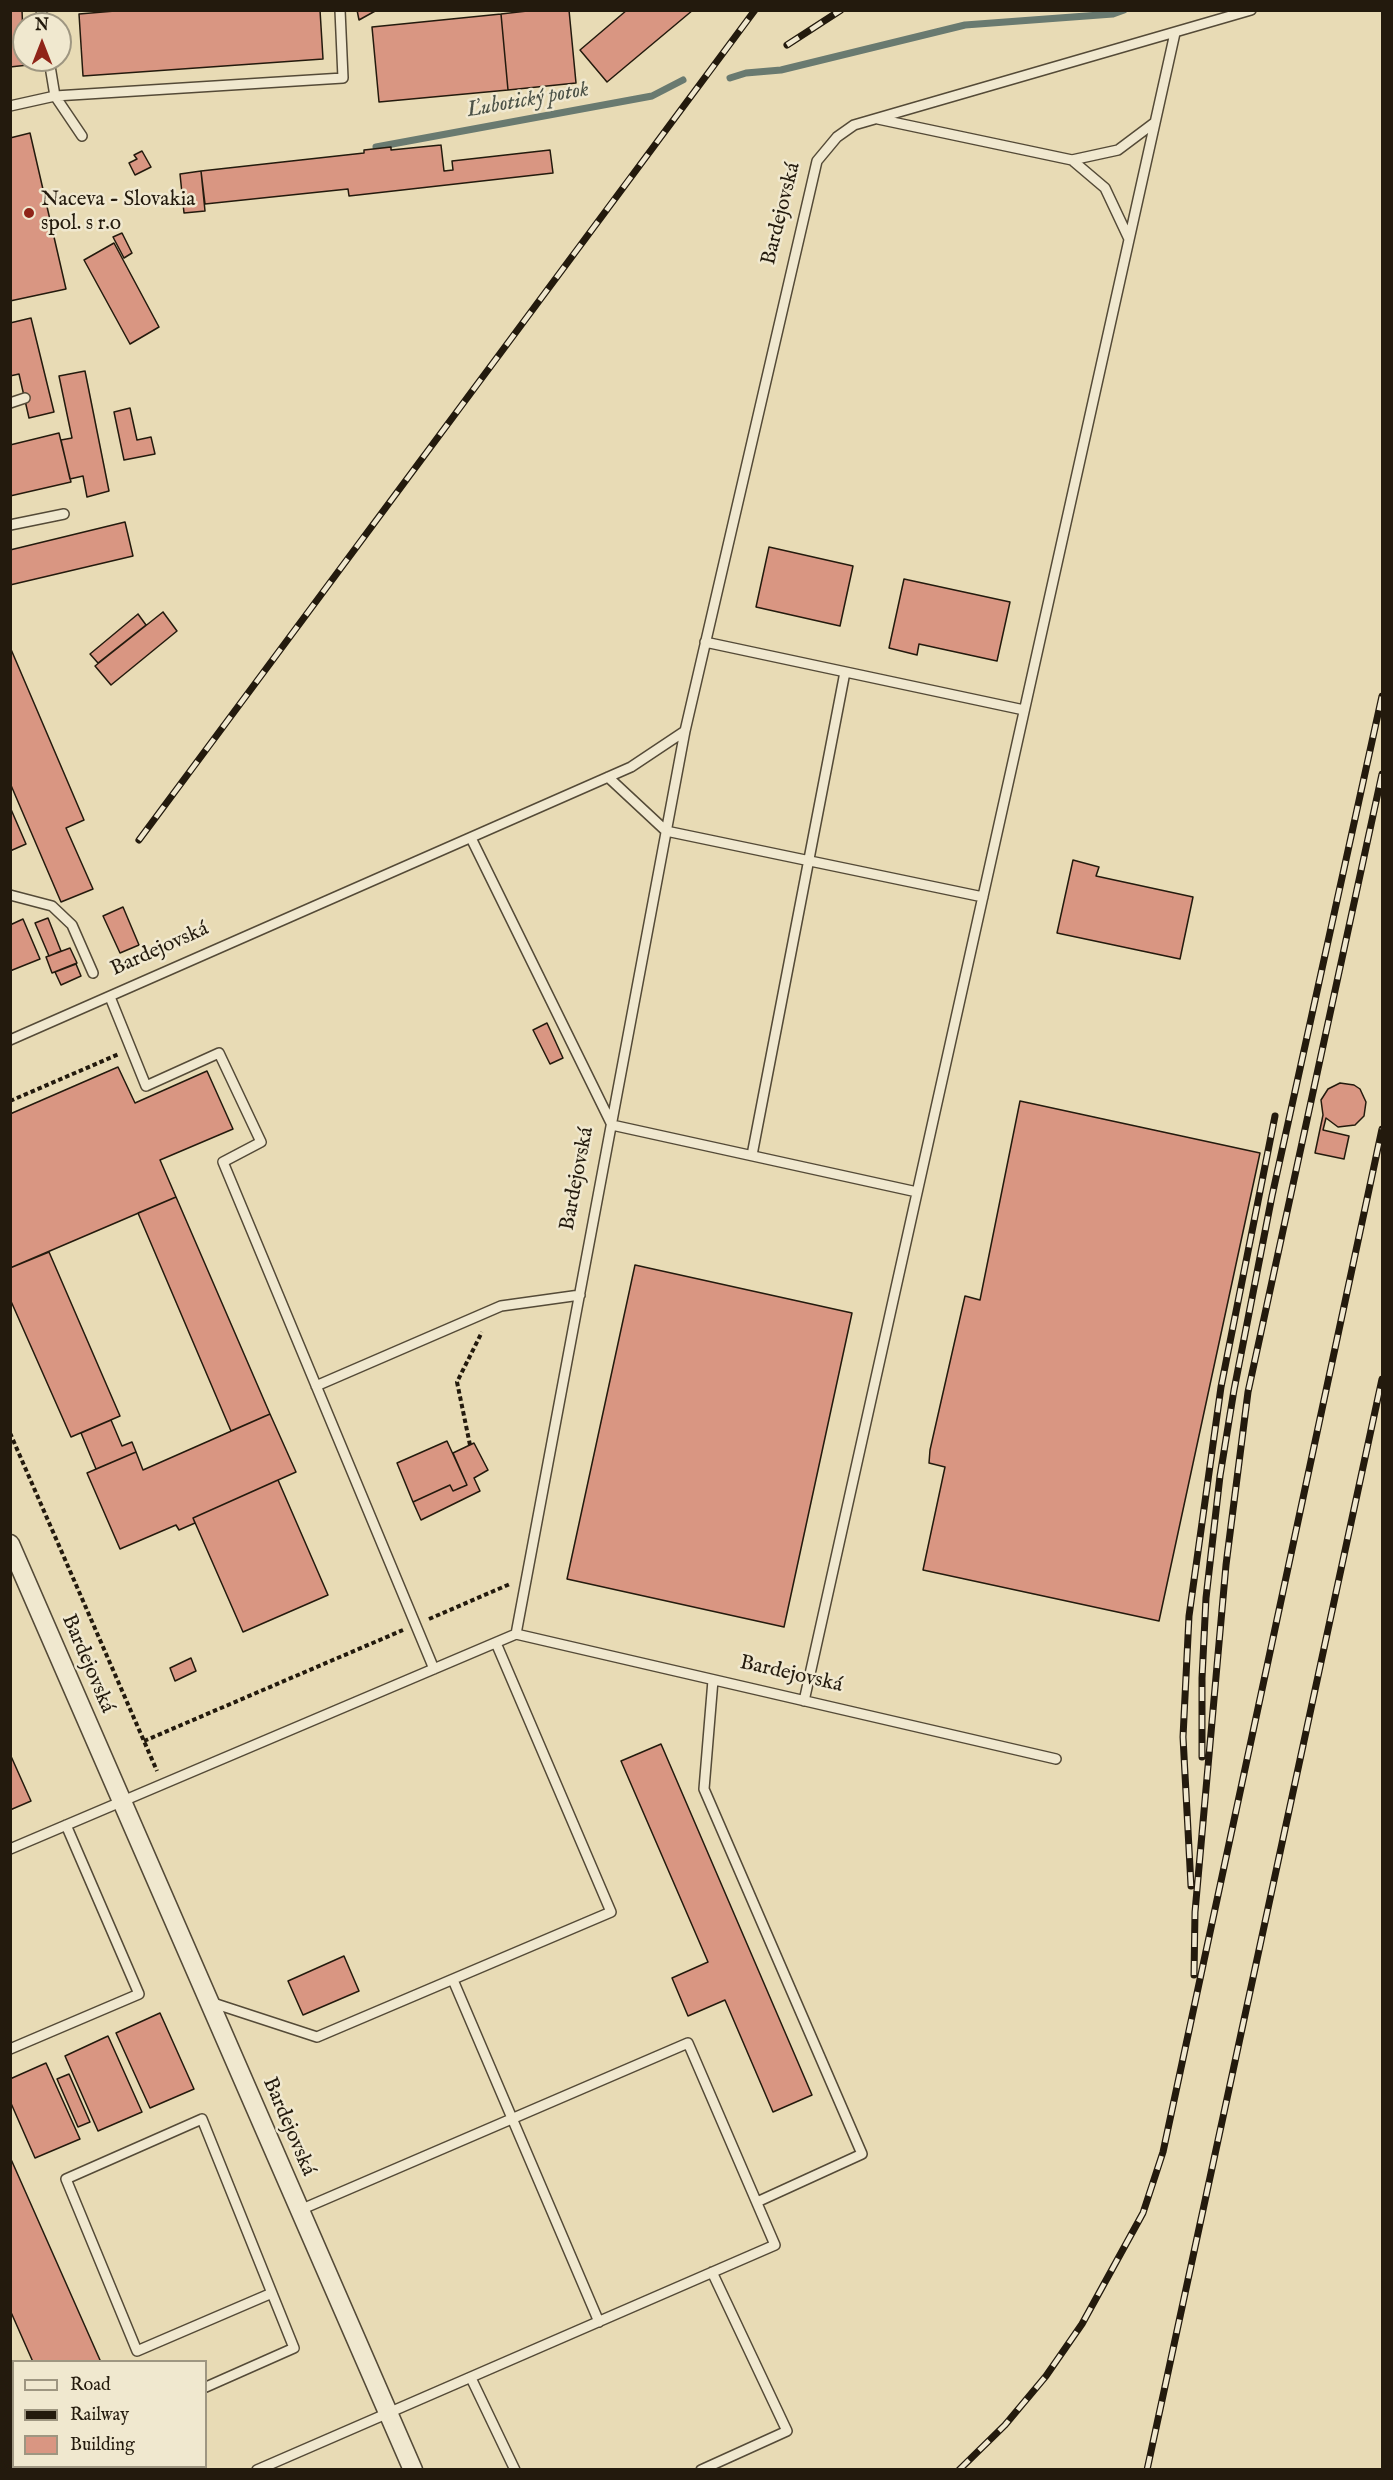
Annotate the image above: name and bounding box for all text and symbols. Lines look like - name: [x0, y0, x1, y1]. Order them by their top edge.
- north arrow: [12, 12, 72, 72]
- text: N: [35, 16, 49, 36]
- water label: Ľubotický potok: [465, 77, 591, 125]
- street label: Bardejovská: [757, 160, 807, 268]
- place label: Naceva - Slovakia spol. s r.o: [41, 188, 195, 238]
- marker: Naceva - Slovakia spol. s r.o: [22, 206, 36, 220]
- street label: Bardejovská: [107, 917, 213, 983]
- street label: Bardejovská: [556, 1125, 600, 1233]
- street label: Bardejovská: [55, 1611, 119, 1717]
- street label: Bardejovská: [737, 1651, 845, 1699]
- street label: Bardejovská: [256, 2074, 320, 2180]
- legend: [12, 2360, 207, 2468]
- text: Road: [70, 2374, 111, 2397]
- text: Railway: [70, 2404, 129, 2427]
- text: Building: [70, 2434, 135, 2457]

